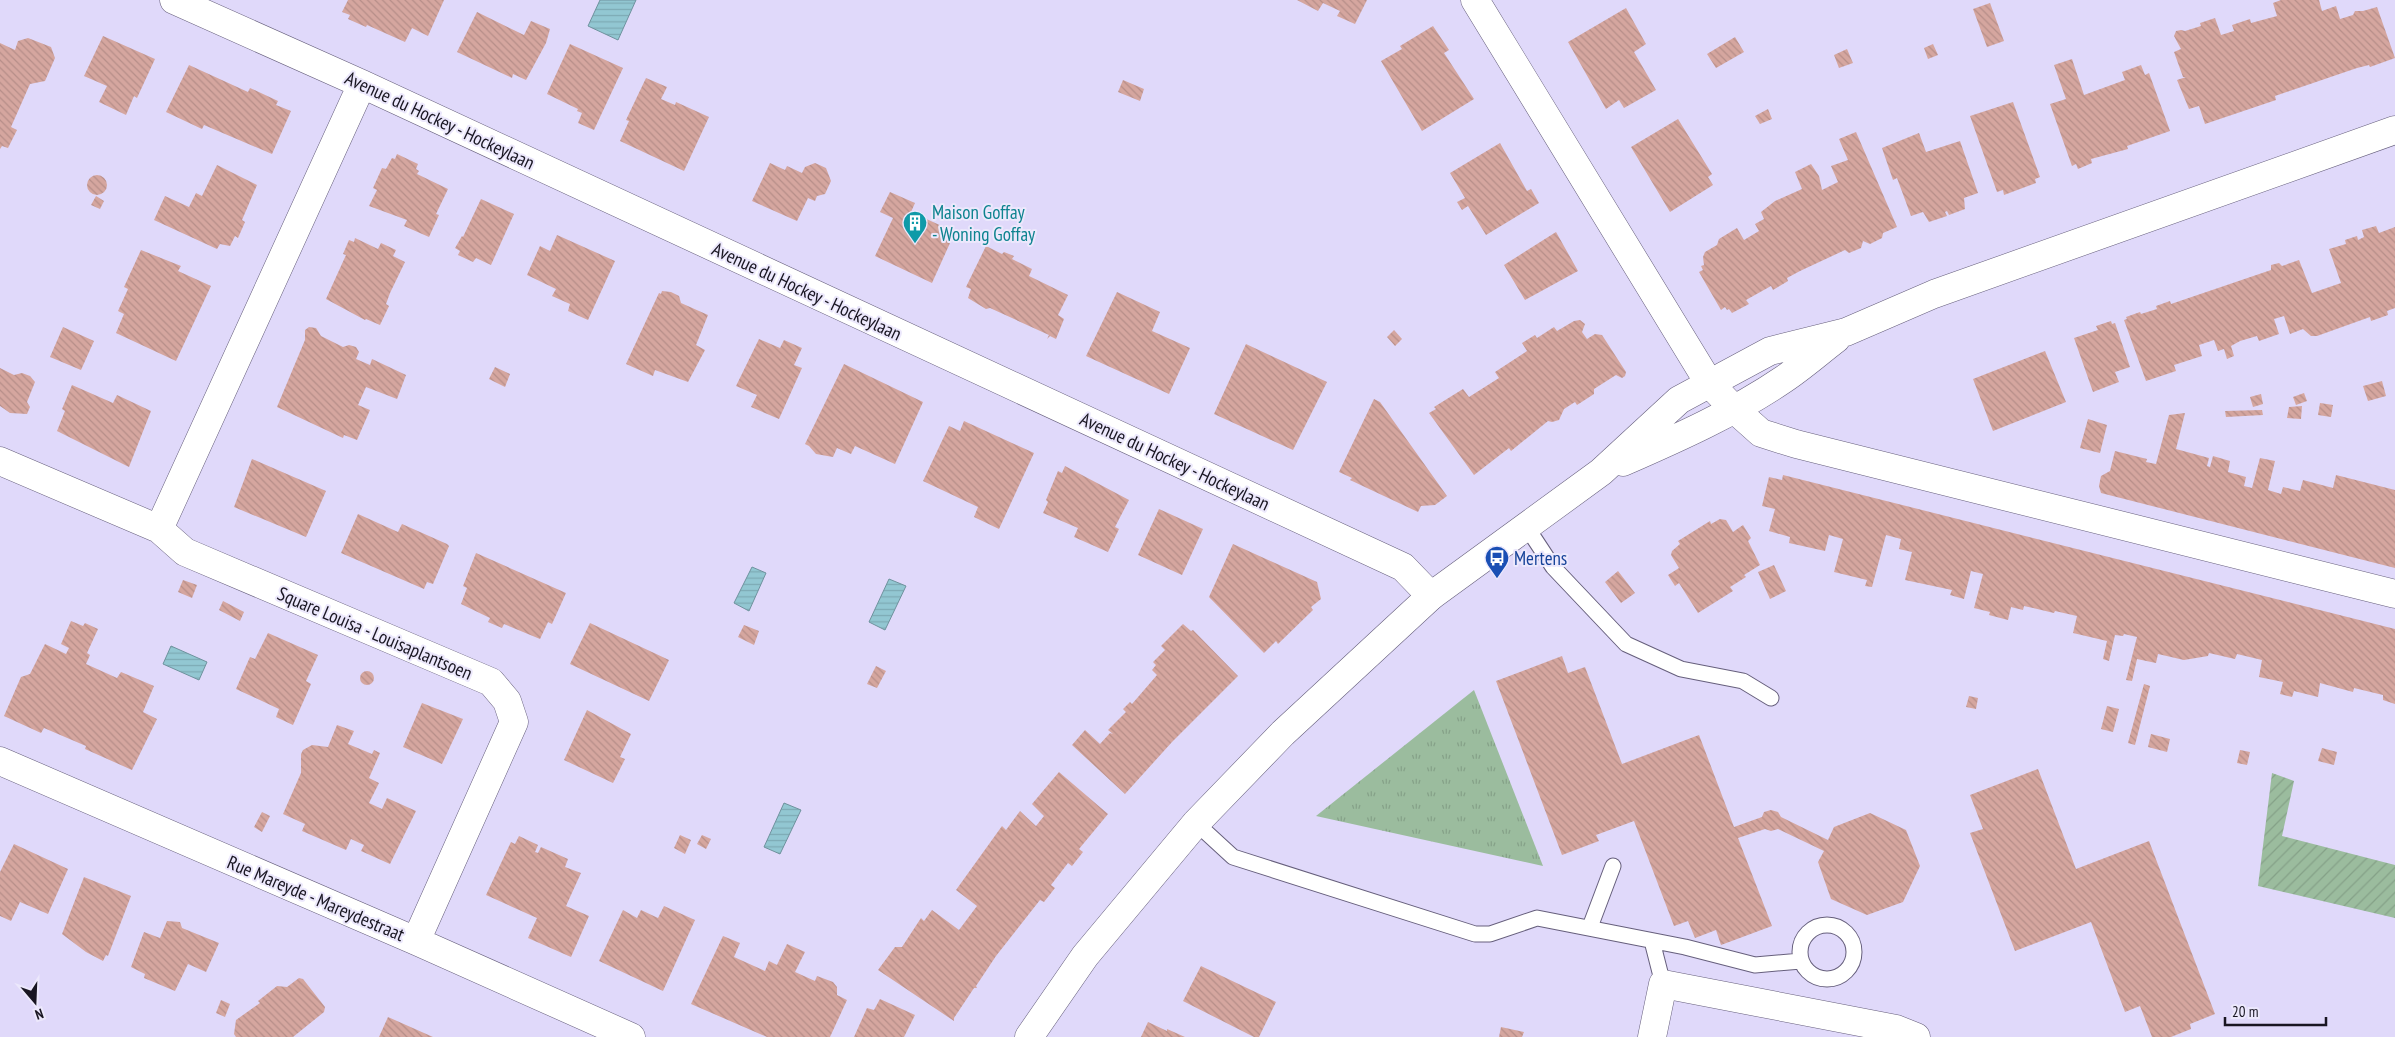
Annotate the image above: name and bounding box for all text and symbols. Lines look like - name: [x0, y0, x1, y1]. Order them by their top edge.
- street label: Avenue du Hockey - Hockeylaan: [342, 66, 538, 174]
- place label: Maison Goffay - Woning Goffay: [932, 200, 1036, 246]
- building icon: Maison Goffay - Woning Goffay: [902, 210, 928, 244]
- street label: Avenue du Hockey - Hockeylaan: [709, 237, 905, 345]
- street label: Avenue du Hockey - Hockeylaan: [1077, 407, 1273, 515]
- bus stop icon: Mertens: [1484, 545, 1510, 579]
- place label: Mertens: [1514, 546, 1567, 570]
- street label: Square Louisa - Louisaplantsoen: [274, 581, 476, 685]
- street label: Rue Mareyde - Mareydestraat: [224, 850, 409, 946]
- north arrow: [10, 977, 60, 1027]
- scale bar: [2225, 994, 2326, 1026]
- text: 20 m: [2232, 1002, 2258, 1021]
- text: N: [33, 1005, 46, 1024]

